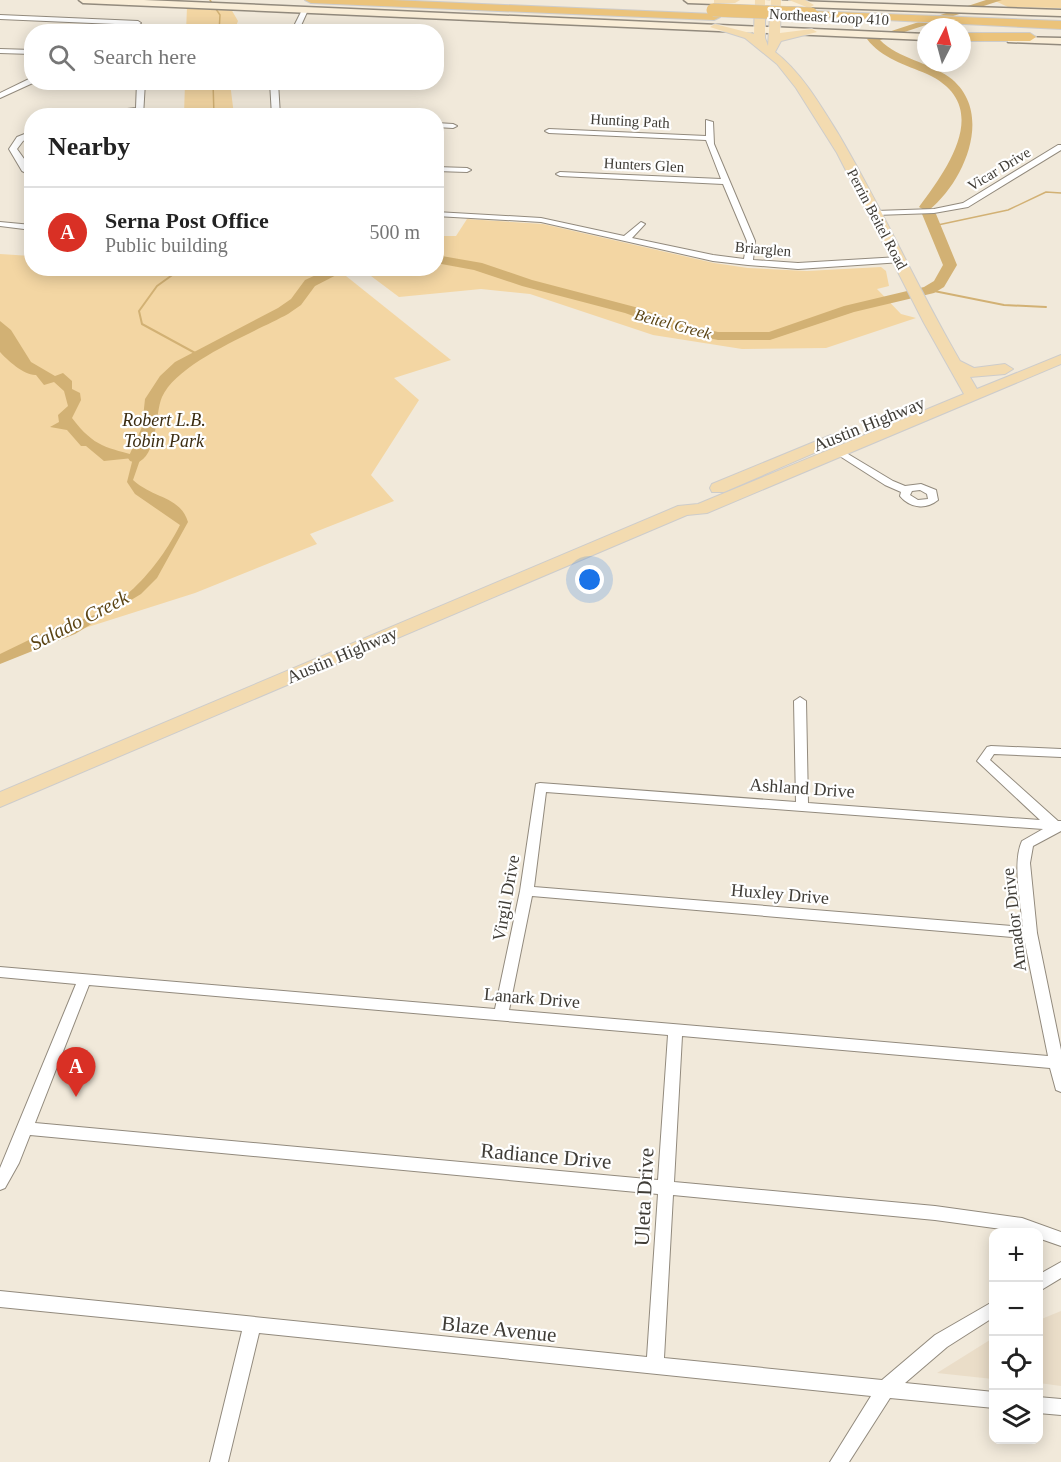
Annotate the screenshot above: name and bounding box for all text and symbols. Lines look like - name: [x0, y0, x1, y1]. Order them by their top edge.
- street label: Northeast Loop 410: [769, 6, 889, 28]
- north arrow: [917, 18, 971, 72]
- search box: [24, 24, 444, 90]
- icon: search: [45, 41, 78, 74]
- text: Search here: [93, 44, 196, 69]
- street label: Hunting Path: [590, 111, 671, 131]
- text: Nearby: [48, 132, 130, 161]
- street label: Vicar Drive: [965, 144, 1034, 194]
- street label: Hunters Glen: [603, 155, 685, 175]
- street label: Perrin Beitel Road: [844, 166, 911, 272]
- text: Serna Post Office: [105, 208, 269, 233]
- text: A: [60, 221, 75, 243]
- text: 500 m: [369, 221, 420, 243]
- text: Public building: [105, 234, 228, 256]
- street label: Briarglen: [734, 239, 792, 259]
- water label: Beitel Creek: [633, 306, 714, 343]
- street label: Austin Highway: [810, 393, 928, 455]
- park label: Robert L.B. Tobin Park: [121, 410, 206, 451]
- your location: [575, 565, 604, 594]
- water label: Salado Creek: [26, 585, 133, 654]
- street label: Austin Highway: [284, 623, 400, 687]
- street label: Ashland Drive: [749, 774, 855, 802]
- street label: Virgil Drive: [489, 853, 523, 943]
- street label: Amador Drive: [998, 867, 1030, 973]
- street label: Huxley Drive: [730, 880, 830, 908]
- street label: Lanark Drive: [483, 984, 581, 1012]
- pin: A: [56, 1048, 96, 1097]
- street label: Radiance Drive: [480, 1138, 612, 1174]
- street label: Uleta Drive: [629, 1147, 659, 1247]
- map controls: [989, 1228, 1043, 1444]
- button: +: [989, 1228, 1043, 1282]
- button: −: [989, 1282, 1043, 1336]
- street label: Blaze Avenue: [440, 1311, 558, 1347]
- button: locate: [989, 1336, 1043, 1390]
- button: layers: [989, 1390, 1043, 1444]

